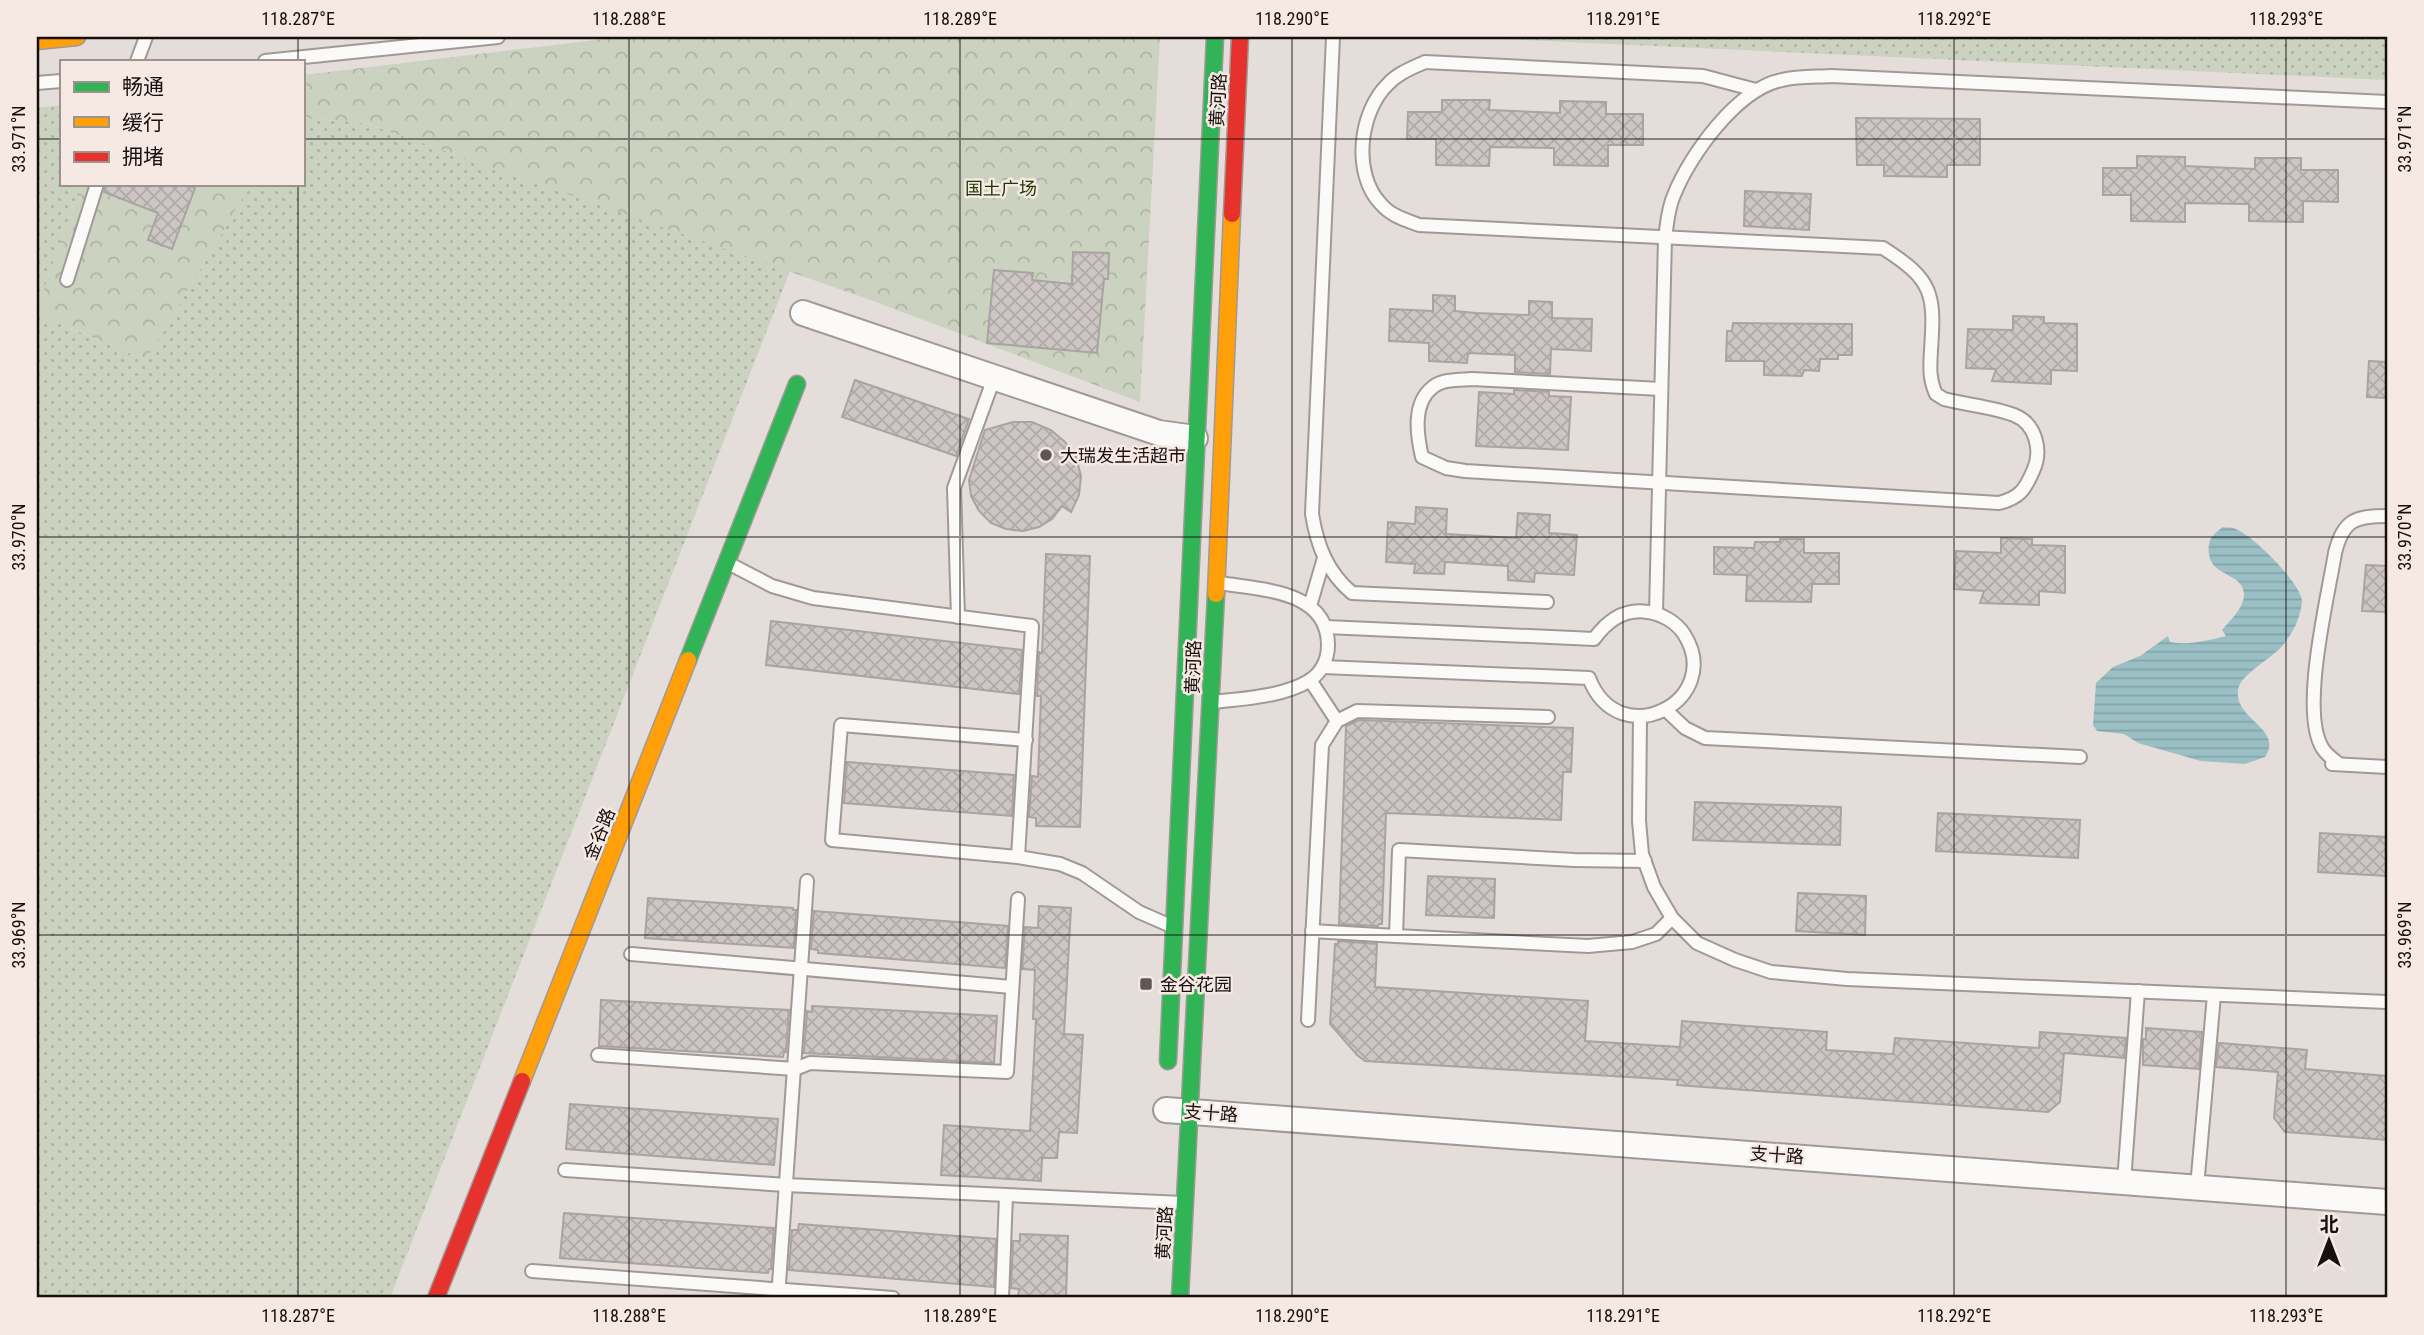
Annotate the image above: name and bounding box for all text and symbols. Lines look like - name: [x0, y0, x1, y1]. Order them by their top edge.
- text: 118.287°E: [261, 8, 335, 29]
- text: 118.288°E: [592, 8, 666, 29]
- text: 118.289°E: [923, 8, 997, 29]
- text: 118.290°E: [1255, 8, 1329, 29]
- text: 118.291°E: [1586, 8, 1660, 29]
- text: 118.292°E: [1917, 8, 1991, 29]
- text: 118.293°E: [2249, 8, 2323, 29]
- legend: [60, 60, 304, 186]
- street label: 黄河路: [1206, 72, 1230, 128]
- text: 畅通: [122, 75, 164, 99]
- text: 33.971°N: [8, 105, 29, 173]
- text: 33.971°N: [2394, 105, 2415, 173]
- text: 缓行: [122, 111, 164, 135]
- text: 拥堵: [122, 145, 164, 169]
- park label: 国土广场: [965, 178, 1037, 199]
- place label: 大瑞发生活超市: [1060, 445, 1186, 466]
- marker: 大瑞发生活超市: [1038, 447, 1054, 463]
- text: 33.970°N: [8, 503, 29, 571]
- text: 33.970°N: [2394, 503, 2415, 571]
- street label: 黄河路: [1182, 640, 1204, 694]
- street label: 金谷路: [579, 805, 619, 863]
- text: 33.969°N: [8, 901, 29, 969]
- text: 33.969°N: [2394, 901, 2415, 969]
- place label: 金谷花园: [1160, 974, 1232, 995]
- marker: 金谷花园: [1138, 976, 1154, 992]
- street label: 支十路: [1183, 1101, 1239, 1125]
- street label: 支十路: [1749, 1143, 1805, 1167]
- street label: 黄河路: [1152, 1205, 1176, 1261]
- north arrow: [2294, 1206, 2364, 1276]
- text: 北: [2319, 1213, 2339, 1236]
- text: 118.287°E: [261, 1305, 335, 1326]
- text: 118.288°E: [592, 1305, 666, 1326]
- text: 118.289°E: [923, 1305, 997, 1326]
- text: 118.290°E: [1255, 1305, 1329, 1326]
- text: 118.291°E: [1586, 1305, 1660, 1326]
- text: 118.292°E: [1917, 1305, 1991, 1326]
- text: 118.293°E: [2249, 1305, 2323, 1326]

